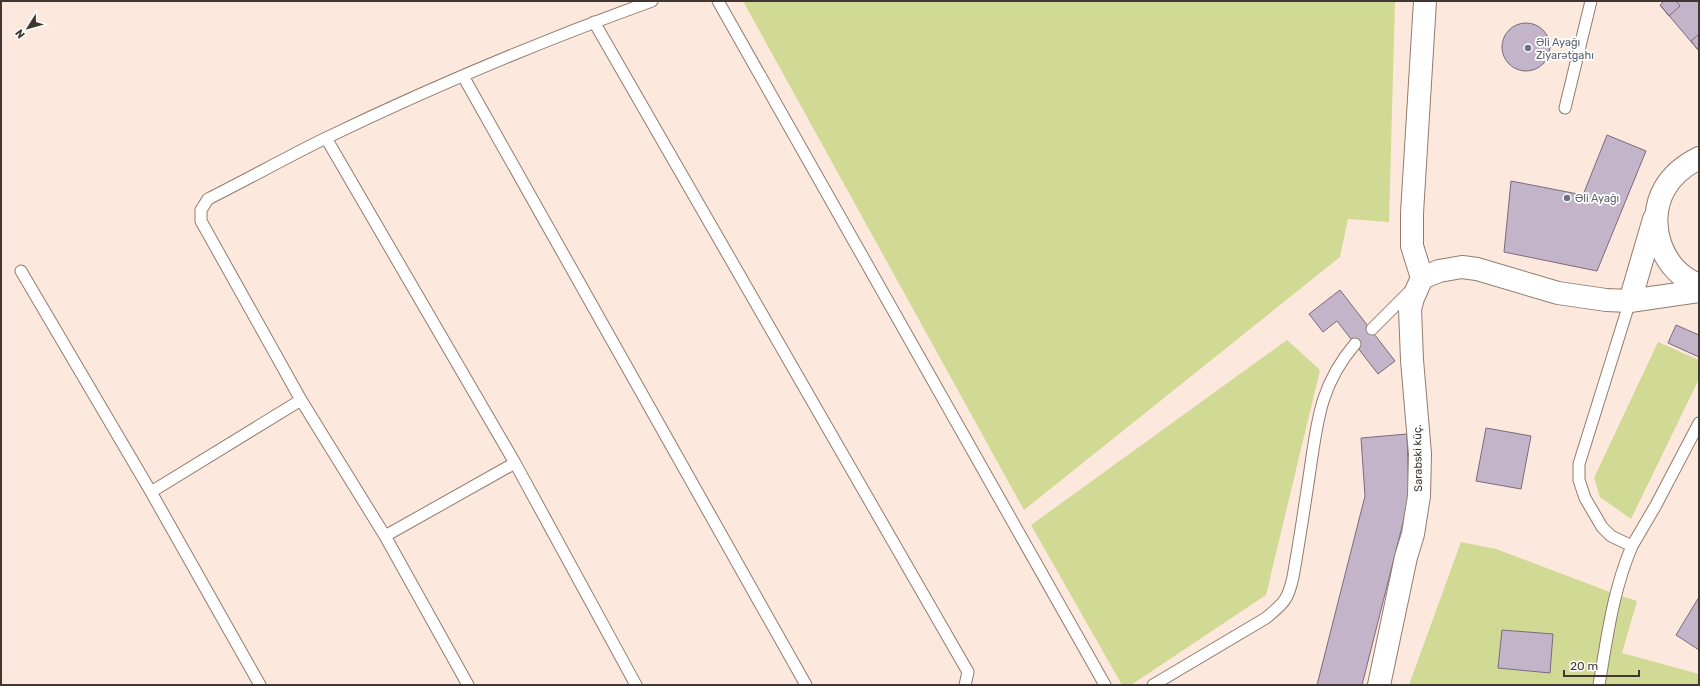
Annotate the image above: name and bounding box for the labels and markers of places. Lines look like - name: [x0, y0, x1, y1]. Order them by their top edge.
- place label: Əli Ayağı Ziyarətgahı: [1536, 36, 1594, 62]
- marker: Əli Ayağı Ziyarətgahı: [1523, 43, 1533, 53]
- place label: Əli Ayağı: [1575, 192, 1619, 205]
- marker: Əli Ayağı: [1562, 193, 1572, 203]

